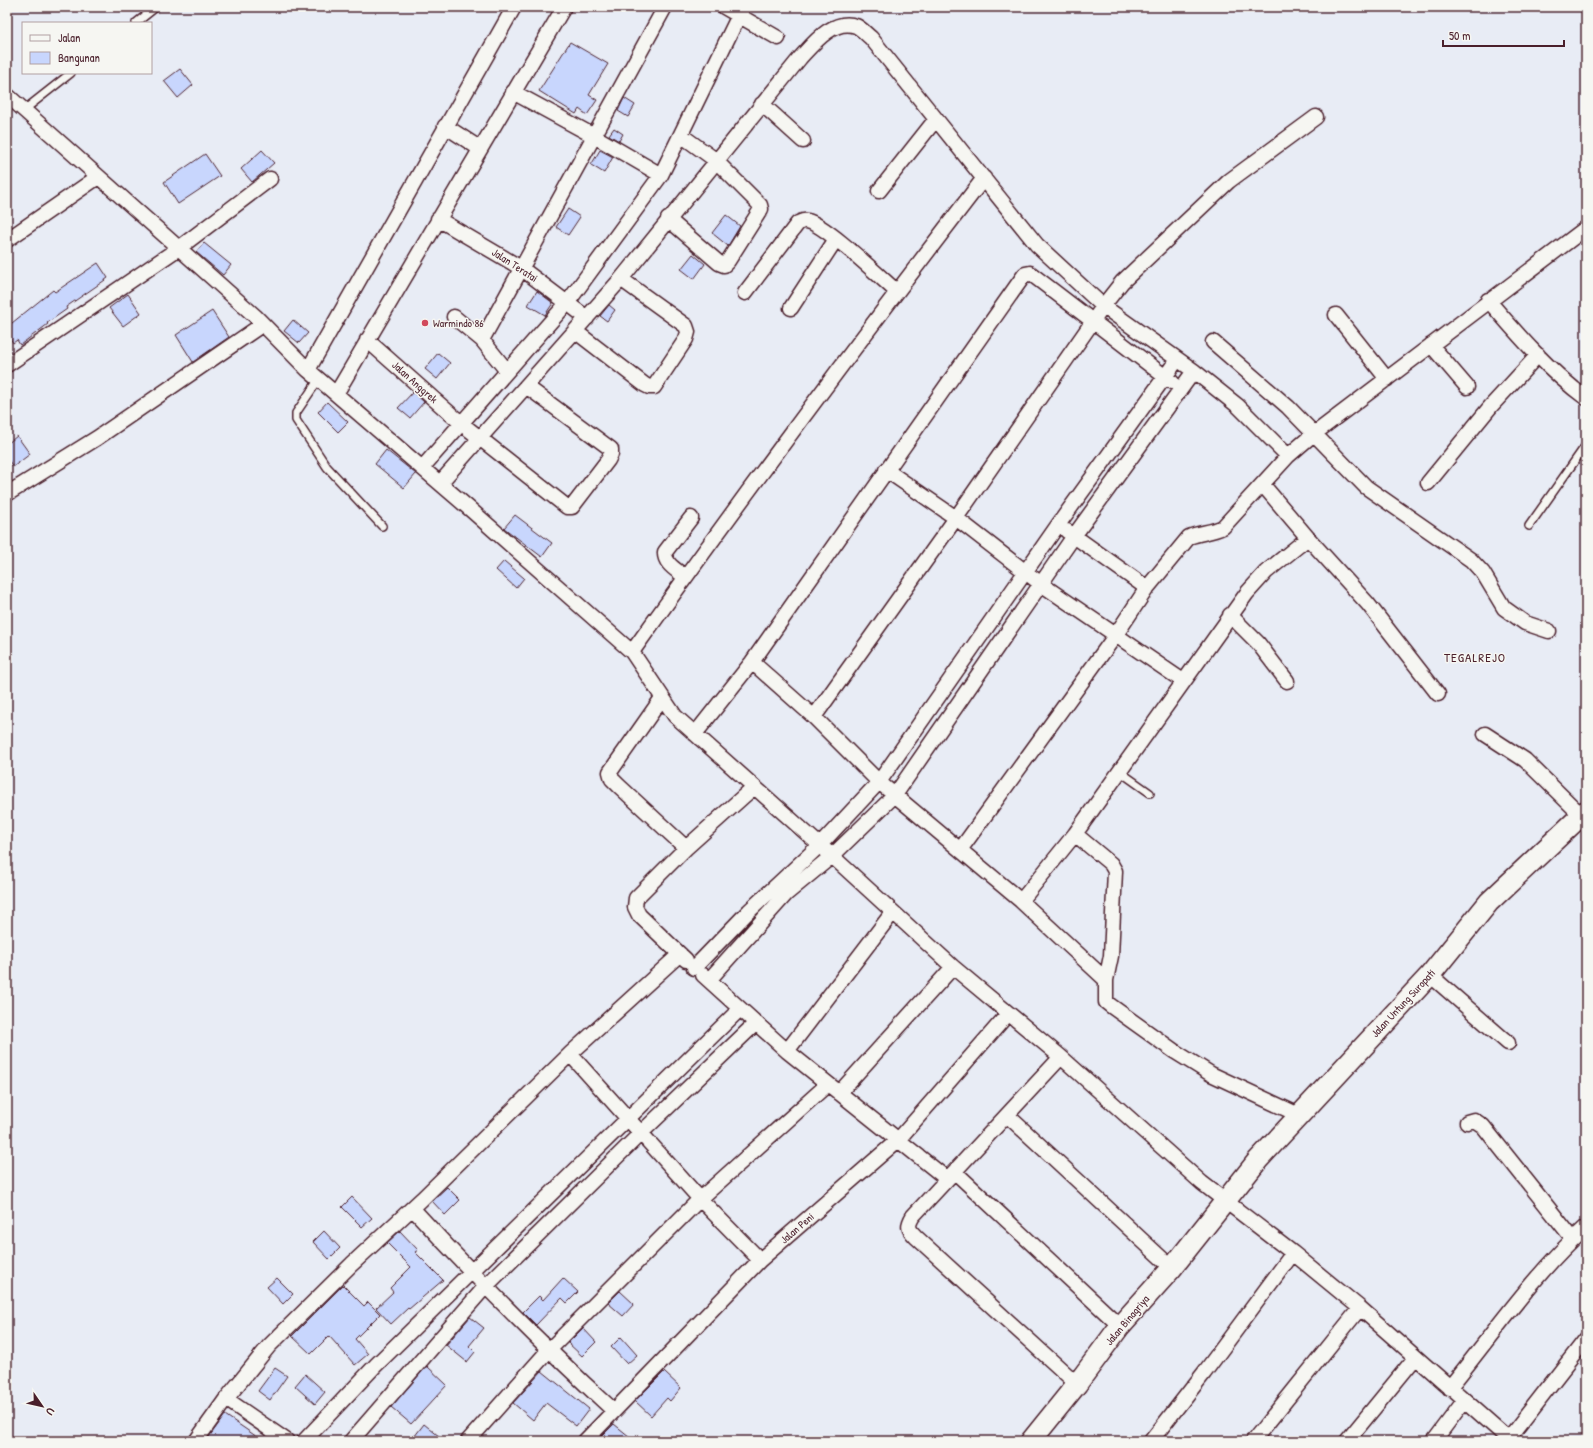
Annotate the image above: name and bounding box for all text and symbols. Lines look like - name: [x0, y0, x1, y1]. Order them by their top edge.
- legend: [22, 22, 152, 74]
- scale bar: [1443, 22, 1564, 48]
- text: 50 m: [1449, 27, 1470, 44]
- text: Jalan: [58, 29, 80, 46]
- text: Bangunan: [58, 49, 100, 66]
- street label: Jalan Teratai: [489, 245, 541, 285]
- place label: Warmindo 86: [433, 316, 484, 330]
- marker: Warmindo 86: [420, 318, 430, 328]
- street label: Jalan Anggrek: [389, 358, 441, 406]
- district label: TEGALREJO: [1444, 648, 1506, 666]
- street label: Jalan Untung Suropati: [1368, 966, 1438, 1040]
- street label: Jalan Peni: [777, 1210, 817, 1246]
- street label: Jalan Binagriya: [1102, 1292, 1152, 1348]
- north arrow: [22, 1386, 62, 1426]
- text: U: [43, 1405, 58, 1418]

